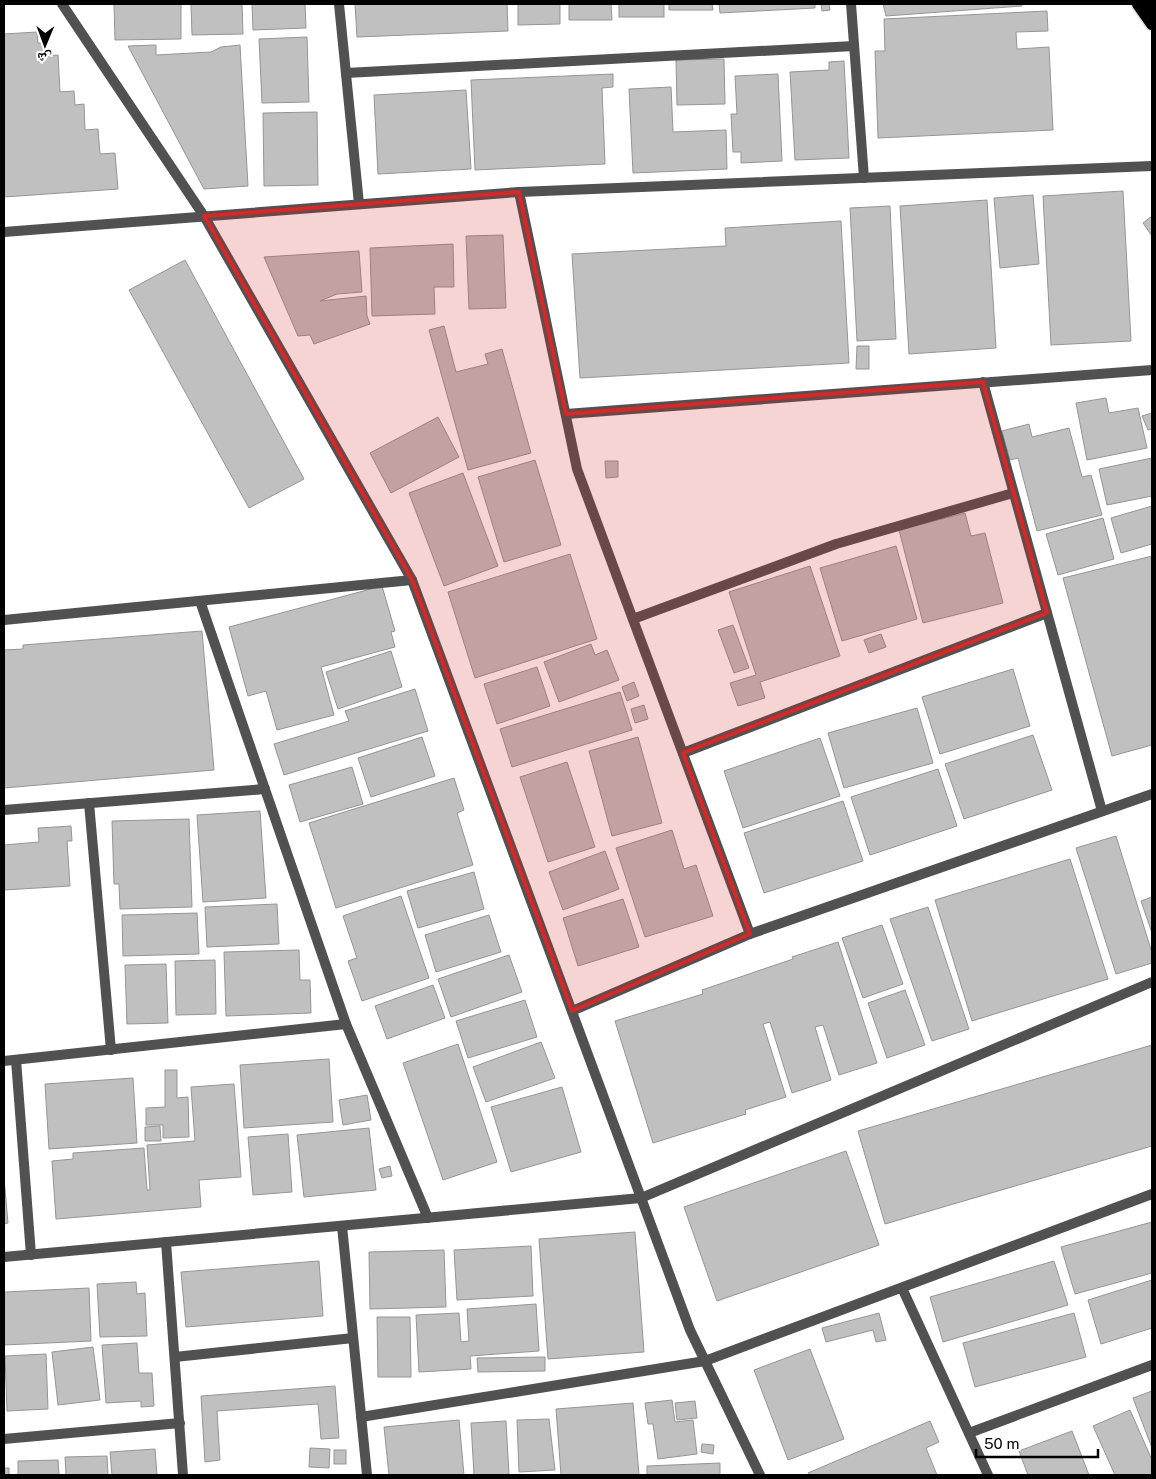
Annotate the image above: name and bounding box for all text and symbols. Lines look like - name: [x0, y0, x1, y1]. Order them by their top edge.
- north arrow: [20, 20, 70, 70]
- text: ش: [37, 49, 52, 66]
- scale bar: [976, 1426, 1098, 1458]
- text: 50 m: [984, 1435, 1019, 1452]

